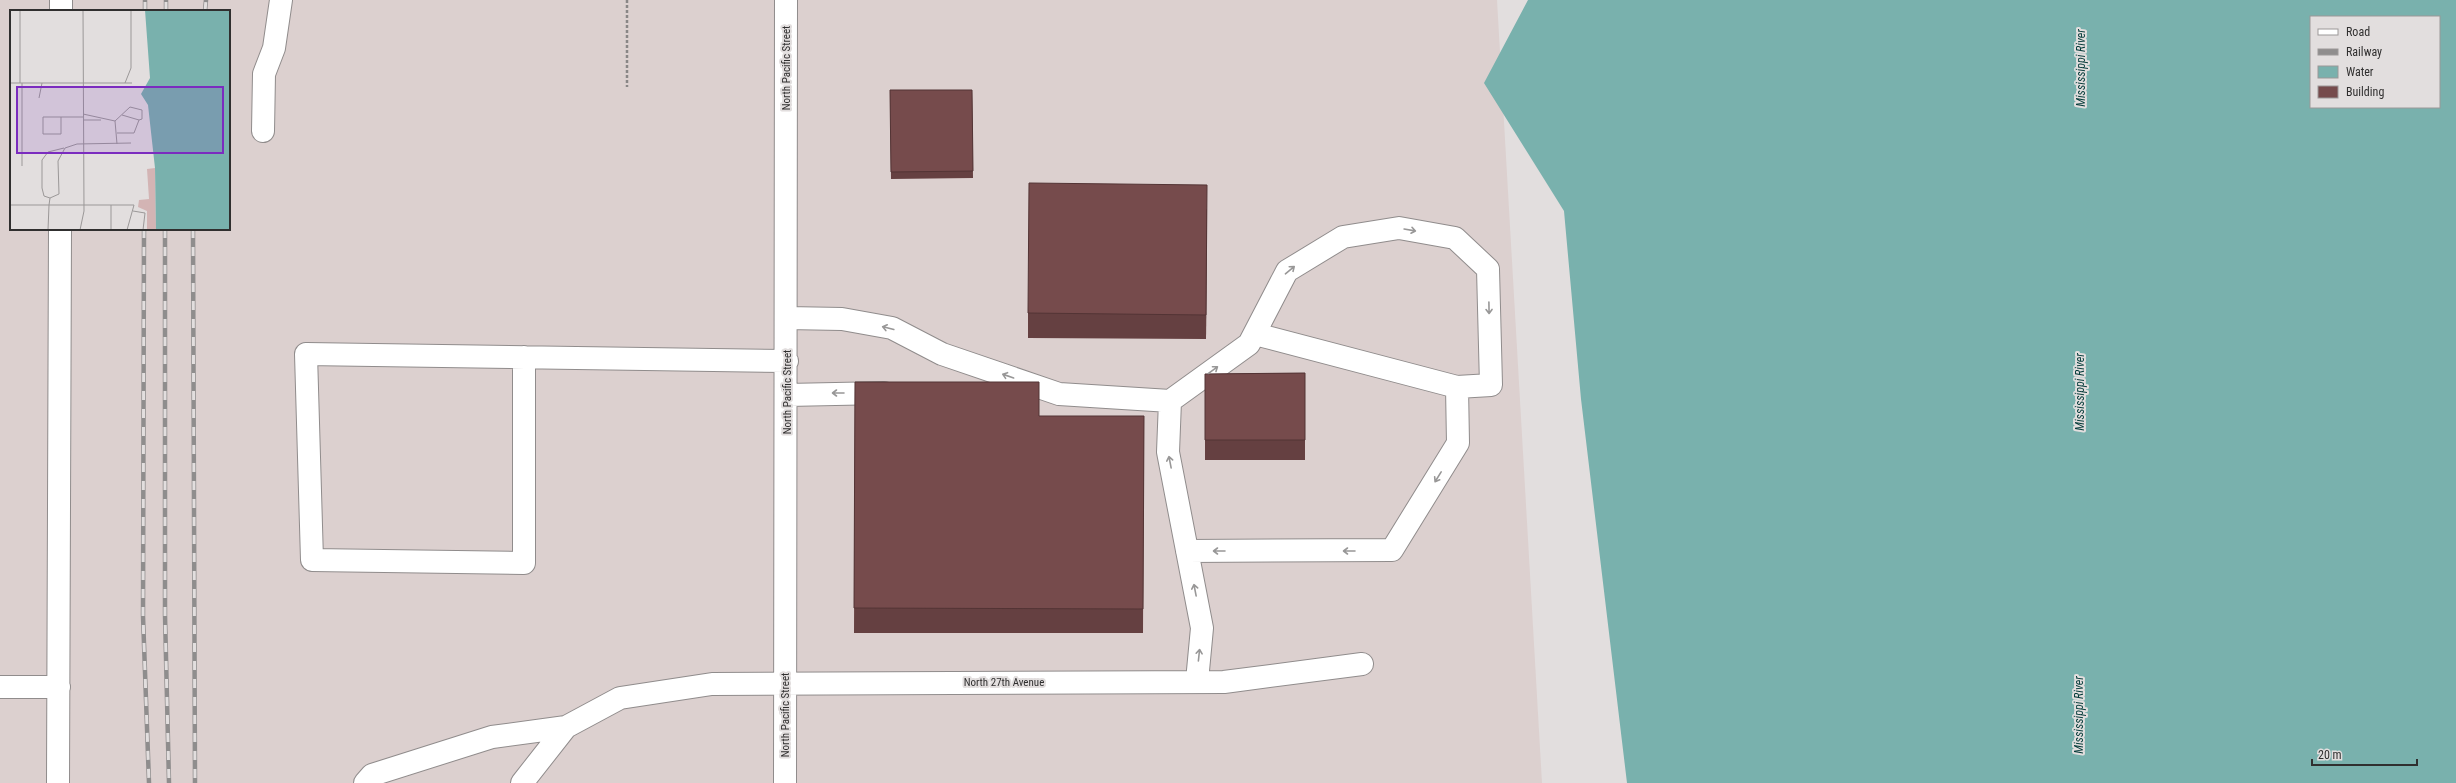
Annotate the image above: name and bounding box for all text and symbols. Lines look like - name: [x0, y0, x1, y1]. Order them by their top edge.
- inset map: [10, 10, 230, 230]
- legend: [2310, 16, 2440, 108]
- text: Road: [2346, 25, 2370, 39]
- street label: North Pacific Street: [780, 26, 793, 110]
- water label: Mississippi River: [2074, 29, 2088, 107]
- text: Railway: [2346, 45, 2382, 59]
- text: Water: [2346, 65, 2374, 79]
- text: Building: [2346, 85, 2384, 99]
- one-way arrow: [1403, 226, 1416, 234]
- one-way arrow: [1285, 266, 1296, 274]
- one-way arrow: [1485, 301, 1493, 314]
- one-way arrow: [882, 323, 895, 331]
- street label: North Pacific Street: [781, 350, 794, 434]
- water label: Mississippi River: [2073, 353, 2087, 431]
- one-way arrow: [1207, 366, 1218, 374]
- one-way arrow: [1002, 372, 1014, 380]
- one-way arrow: [832, 389, 845, 397]
- one-way arrow: [1166, 456, 1174, 469]
- one-way arrow: [1433, 471, 1442, 482]
- one-way arrow: [1213, 547, 1226, 555]
- one-way arrow: [1343, 547, 1356, 555]
- one-way arrow: [1190, 584, 1198, 597]
- one-way arrow: [1195, 649, 1203, 662]
- street label: North Pacific Street: [779, 673, 792, 757]
- street label: North 27th Avenue: [964, 676, 1044, 689]
- water label: Mississippi River: [2072, 676, 2086, 754]
- scale bar: [2312, 741, 2417, 767]
- text: 20 m: [2318, 748, 2342, 762]

